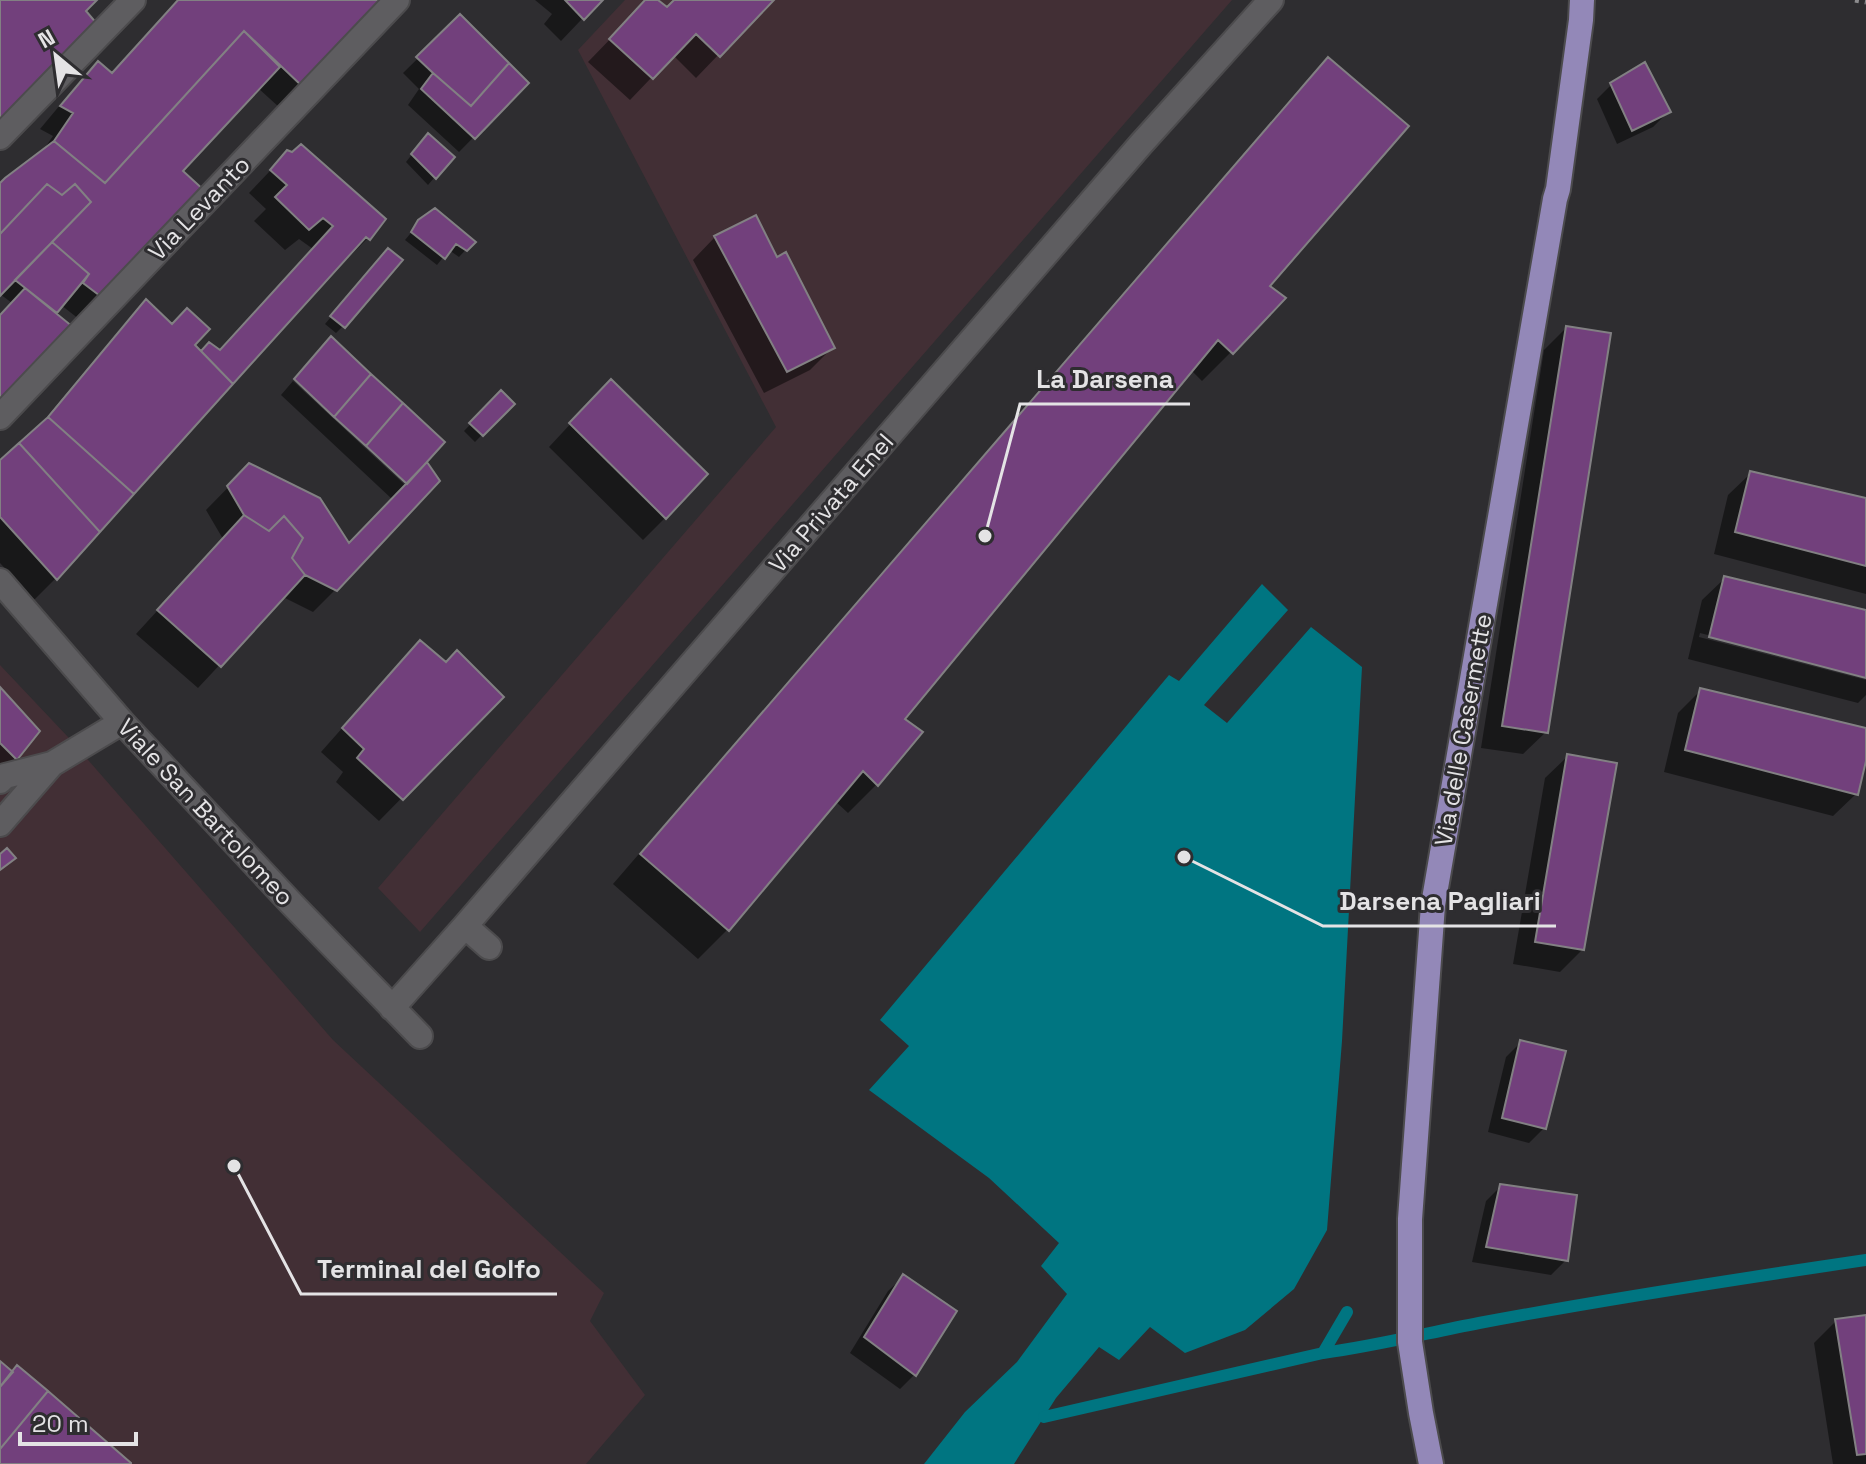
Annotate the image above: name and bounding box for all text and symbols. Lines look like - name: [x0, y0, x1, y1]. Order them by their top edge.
- north arrow: [16, 16, 96, 96]
- text: N: [33, 23, 60, 54]
- street label: Via Levanto: [141, 149, 257, 267]
- callout: La Darsena: [1020, 354, 1190, 404]
- text: La Darsena: [1036, 362, 1174, 396]
- street label: Via Privata Enel: [762, 427, 900, 579]
- street label: Via delle Casermette: [1427, 611, 1499, 849]
- street label: Viale San Bartolomeo: [111, 712, 301, 912]
- callout: Darsena Pagliari: [1323, 876, 1556, 926]
- text: Darsena Pagliari: [1339, 884, 1541, 918]
- callout: Terminal del Golfo: [301, 1244, 557, 1294]
- text: Terminal del Golfo: [317, 1252, 541, 1286]
- scale bar: [20, 1396, 136, 1446]
- text: 20 m: [32, 1408, 89, 1439]

